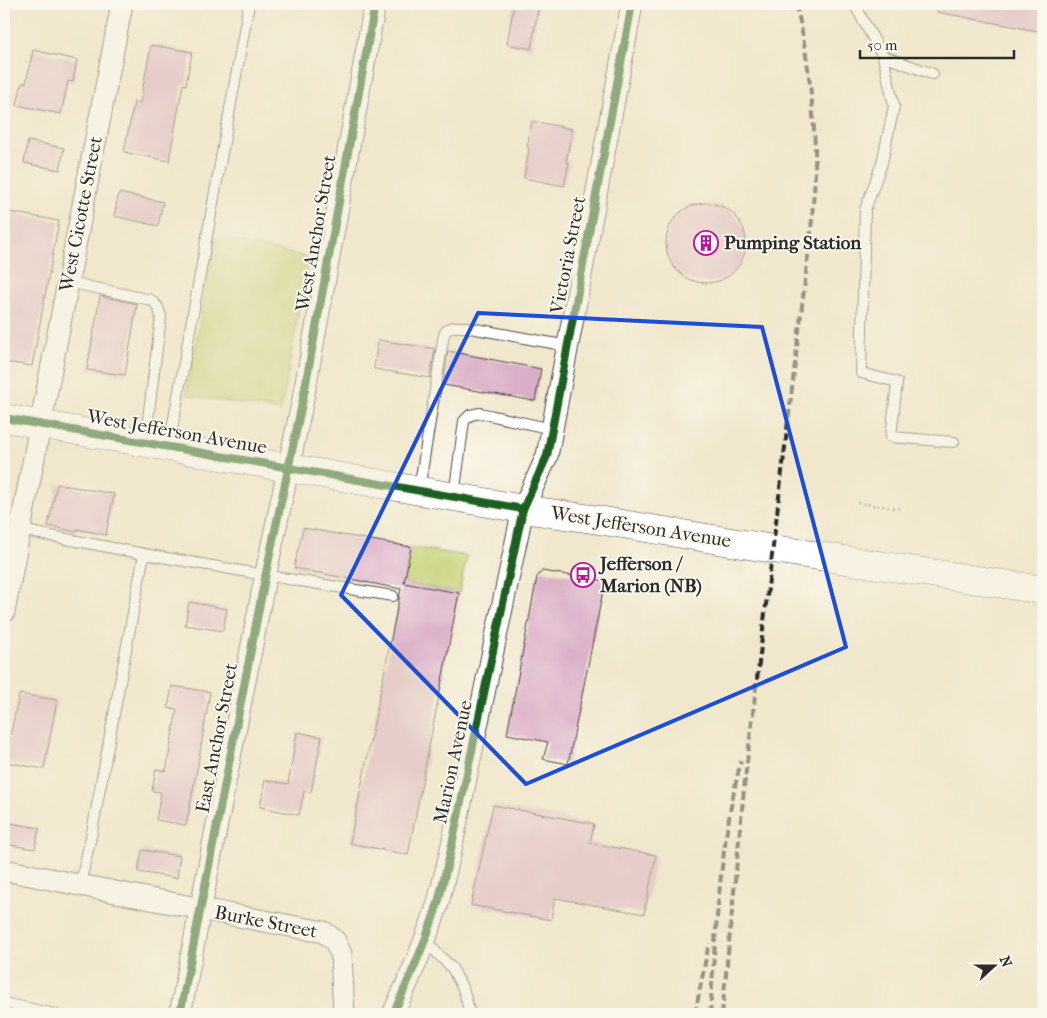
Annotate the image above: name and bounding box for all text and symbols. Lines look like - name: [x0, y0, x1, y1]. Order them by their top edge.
- scale bar: [860, 28, 1013, 60]
- text: 50 m: [867, 36, 898, 54]
- street label: West Cicotte Street: [55, 134, 107, 295]
- street label: West Anchor Street: [291, 153, 341, 314]
- street label: Victoria Street: [546, 194, 590, 317]
- building icon: Pumping Station: [693, 230, 719, 256]
- place label: Pumping Station: [724, 232, 862, 254]
- street label: West Jefferson Avenue: [84, 405, 269, 459]
- street label: West Jefferson Avenue: [548, 502, 733, 552]
- place label: Jefferson / Marion (NB): [598, 553, 702, 597]
- bus stop icon: Jefferson / Marion (NB): [570, 562, 596, 588]
- street label: East Anchor Street: [192, 661, 242, 815]
- street label: Marion Avenue: [429, 698, 477, 826]
- street label: Burke Street: [213, 901, 319, 943]
- north arrow: [970, 940, 1020, 990]
- text: N: [996, 954, 1016, 970]

